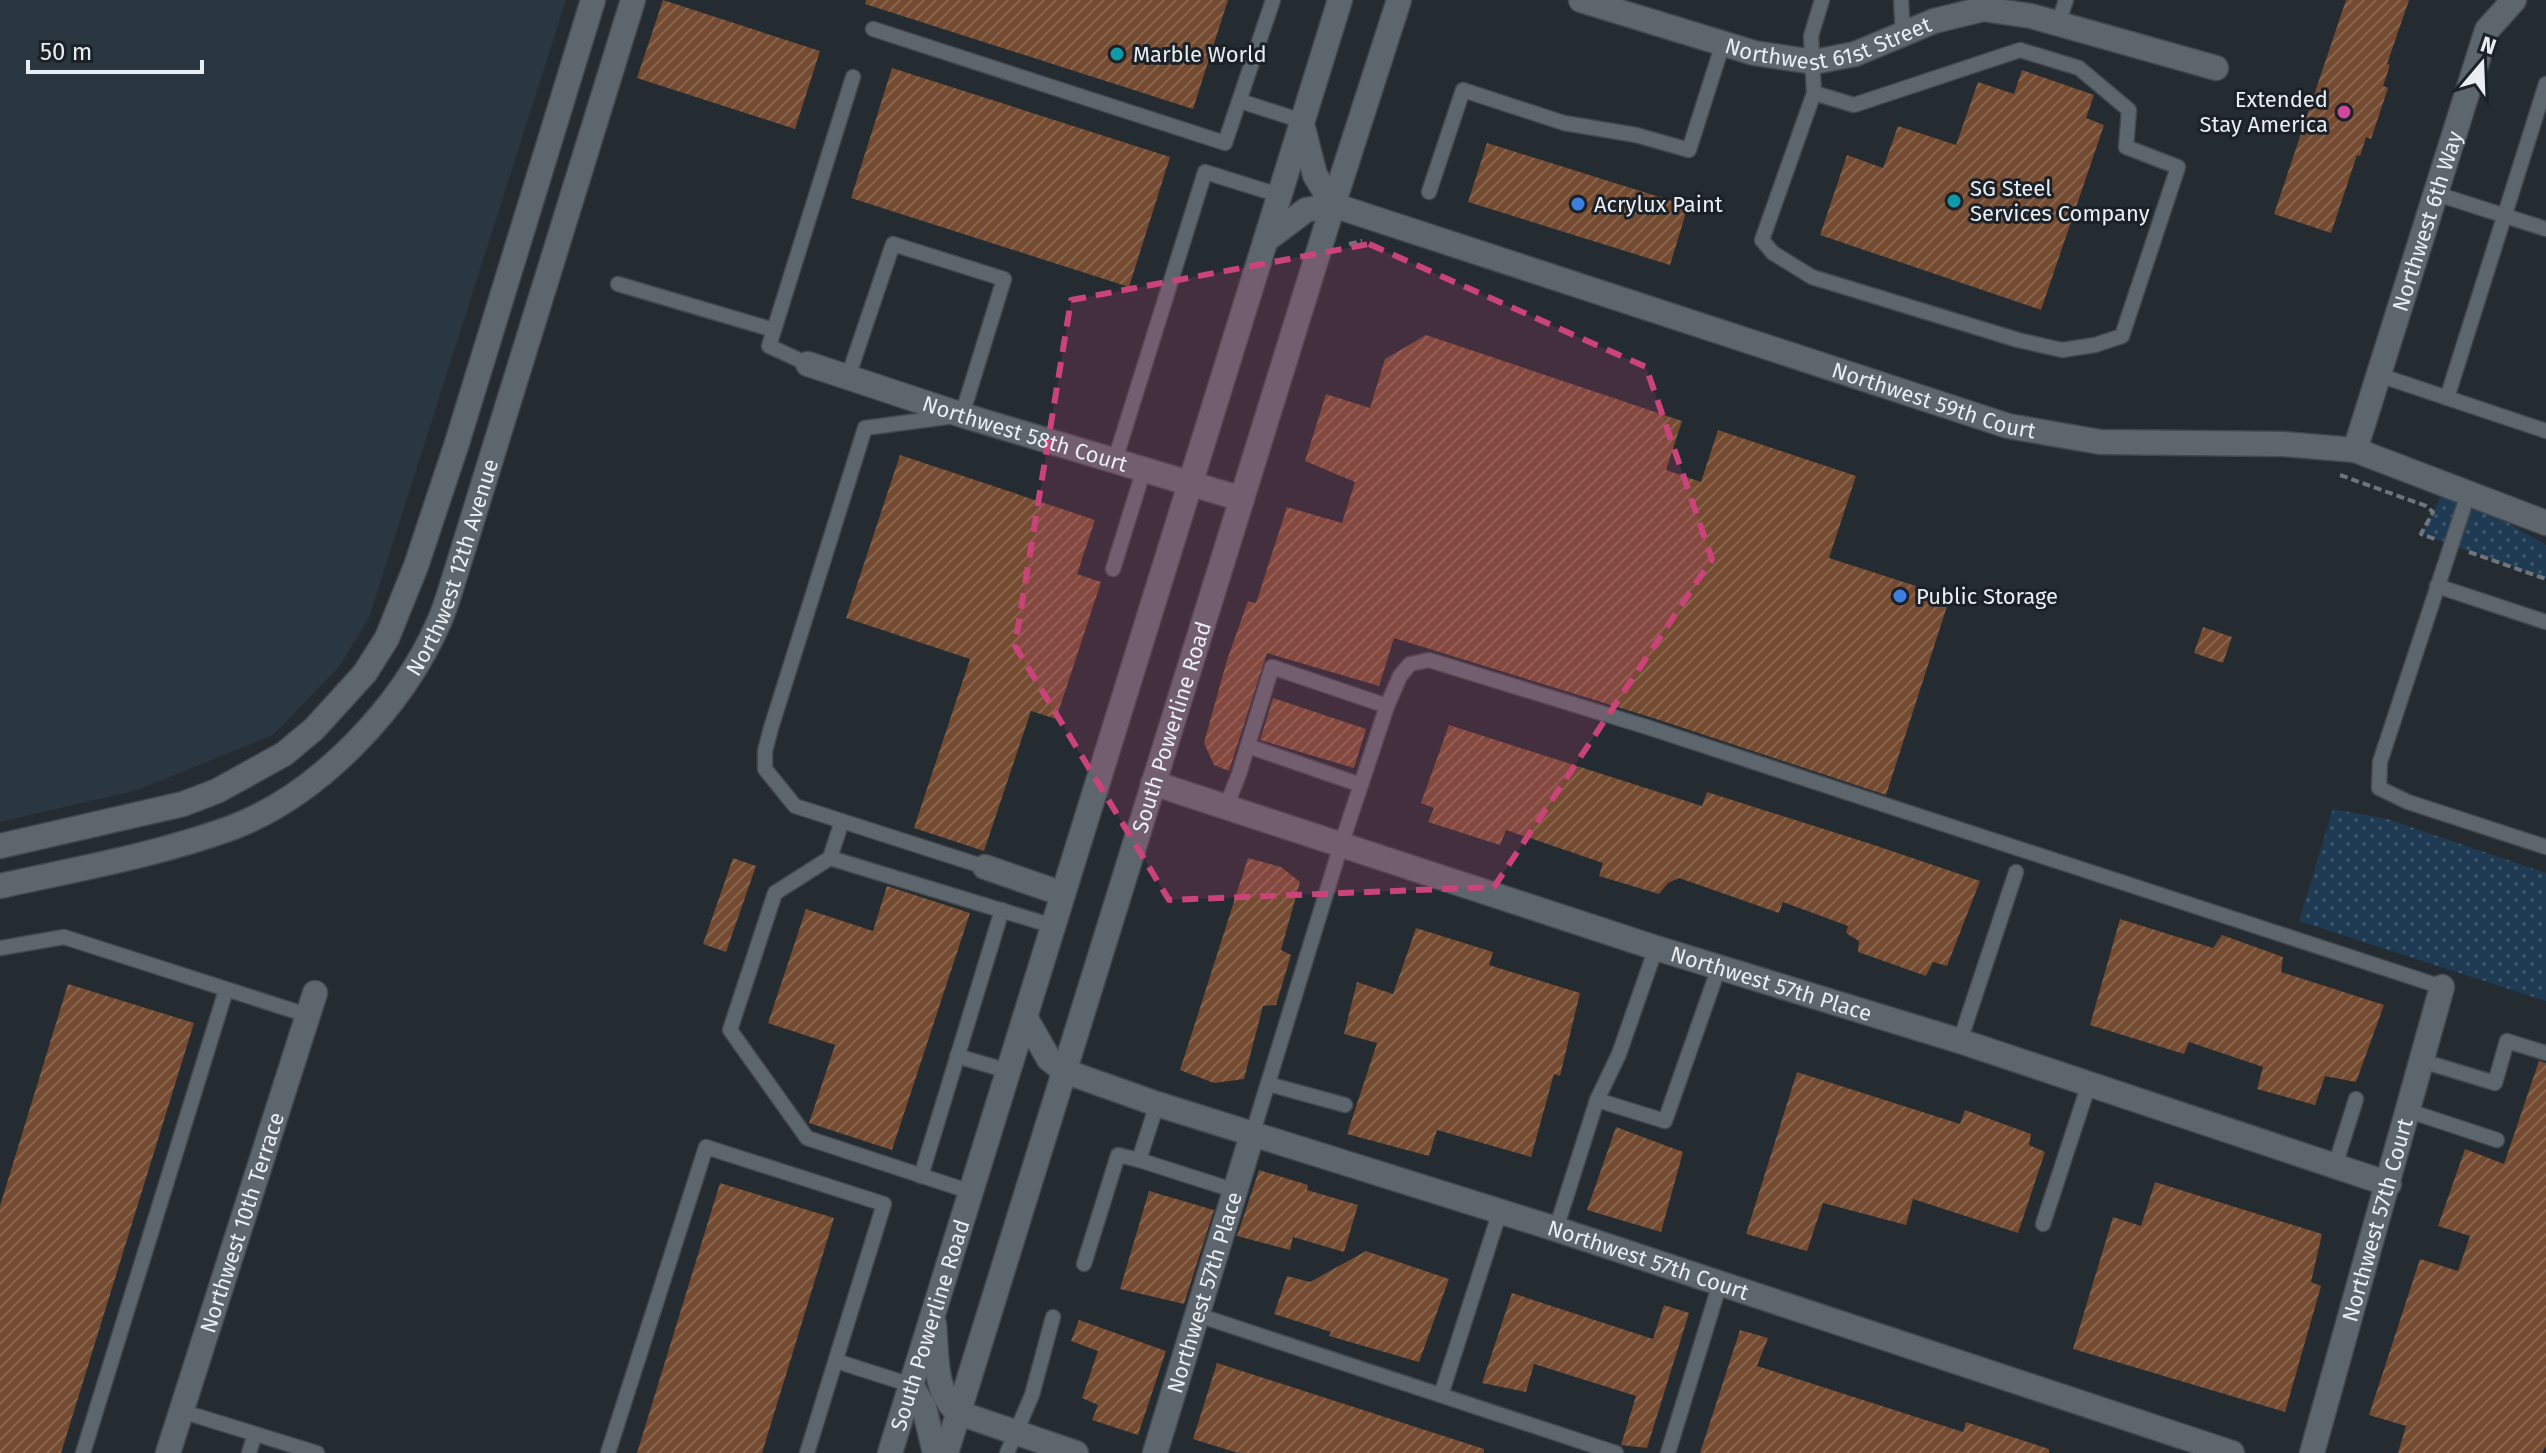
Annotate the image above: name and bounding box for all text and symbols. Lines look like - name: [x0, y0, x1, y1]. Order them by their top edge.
- street label: Northwest 61st Street: [1722, 11, 1935, 77]
- scale bar: [28, 24, 202, 74]
- north arrow: [2442, 24, 2522, 104]
- text: N: [2477, 30, 2500, 61]
- text: 50 m: [40, 38, 92, 66]
- place label: Marble World: [1133, 41, 1267, 68]
- marker: Marble World: [1108, 45, 1126, 63]
- place label: Extended Stay America: [2200, 86, 2328, 138]
- marker: Extended Stay America: [2335, 103, 2353, 121]
- street label: Northwest 6th Way: [2386, 128, 2468, 315]
- place label: SG Steel Services Company: [1970, 175, 2150, 227]
- place label: Acrylux Paint: [1594, 191, 1723, 218]
- marker: SG Steel Services Company: [1945, 192, 1963, 210]
- marker: Acrylux Paint: [1569, 195, 1587, 213]
- street label: Northwest 59th Court: [1828, 356, 2038, 445]
- street label: Northwest 58th Court: [919, 390, 1131, 478]
- street label: Northwest 12th Avenue: [400, 456, 504, 681]
- place label: Public Storage: [1916, 583, 2058, 610]
- marker: Public Storage: [1891, 587, 1909, 605]
- street label: South Powerline Road: [1126, 618, 1217, 836]
- street label: Northwest 57th Place: [1667, 940, 1875, 1027]
- street label: Northwest 10th Terrace: [194, 1109, 290, 1336]
- street label: Northwest 57th Court: [2336, 1115, 2419, 1325]
- street label: Northwest 57th Place: [1161, 1189, 1248, 1396]
- street label: Northwest 57th Court: [1544, 1214, 1752, 1306]
- street label: South Powerline Road: [885, 1216, 976, 1434]

